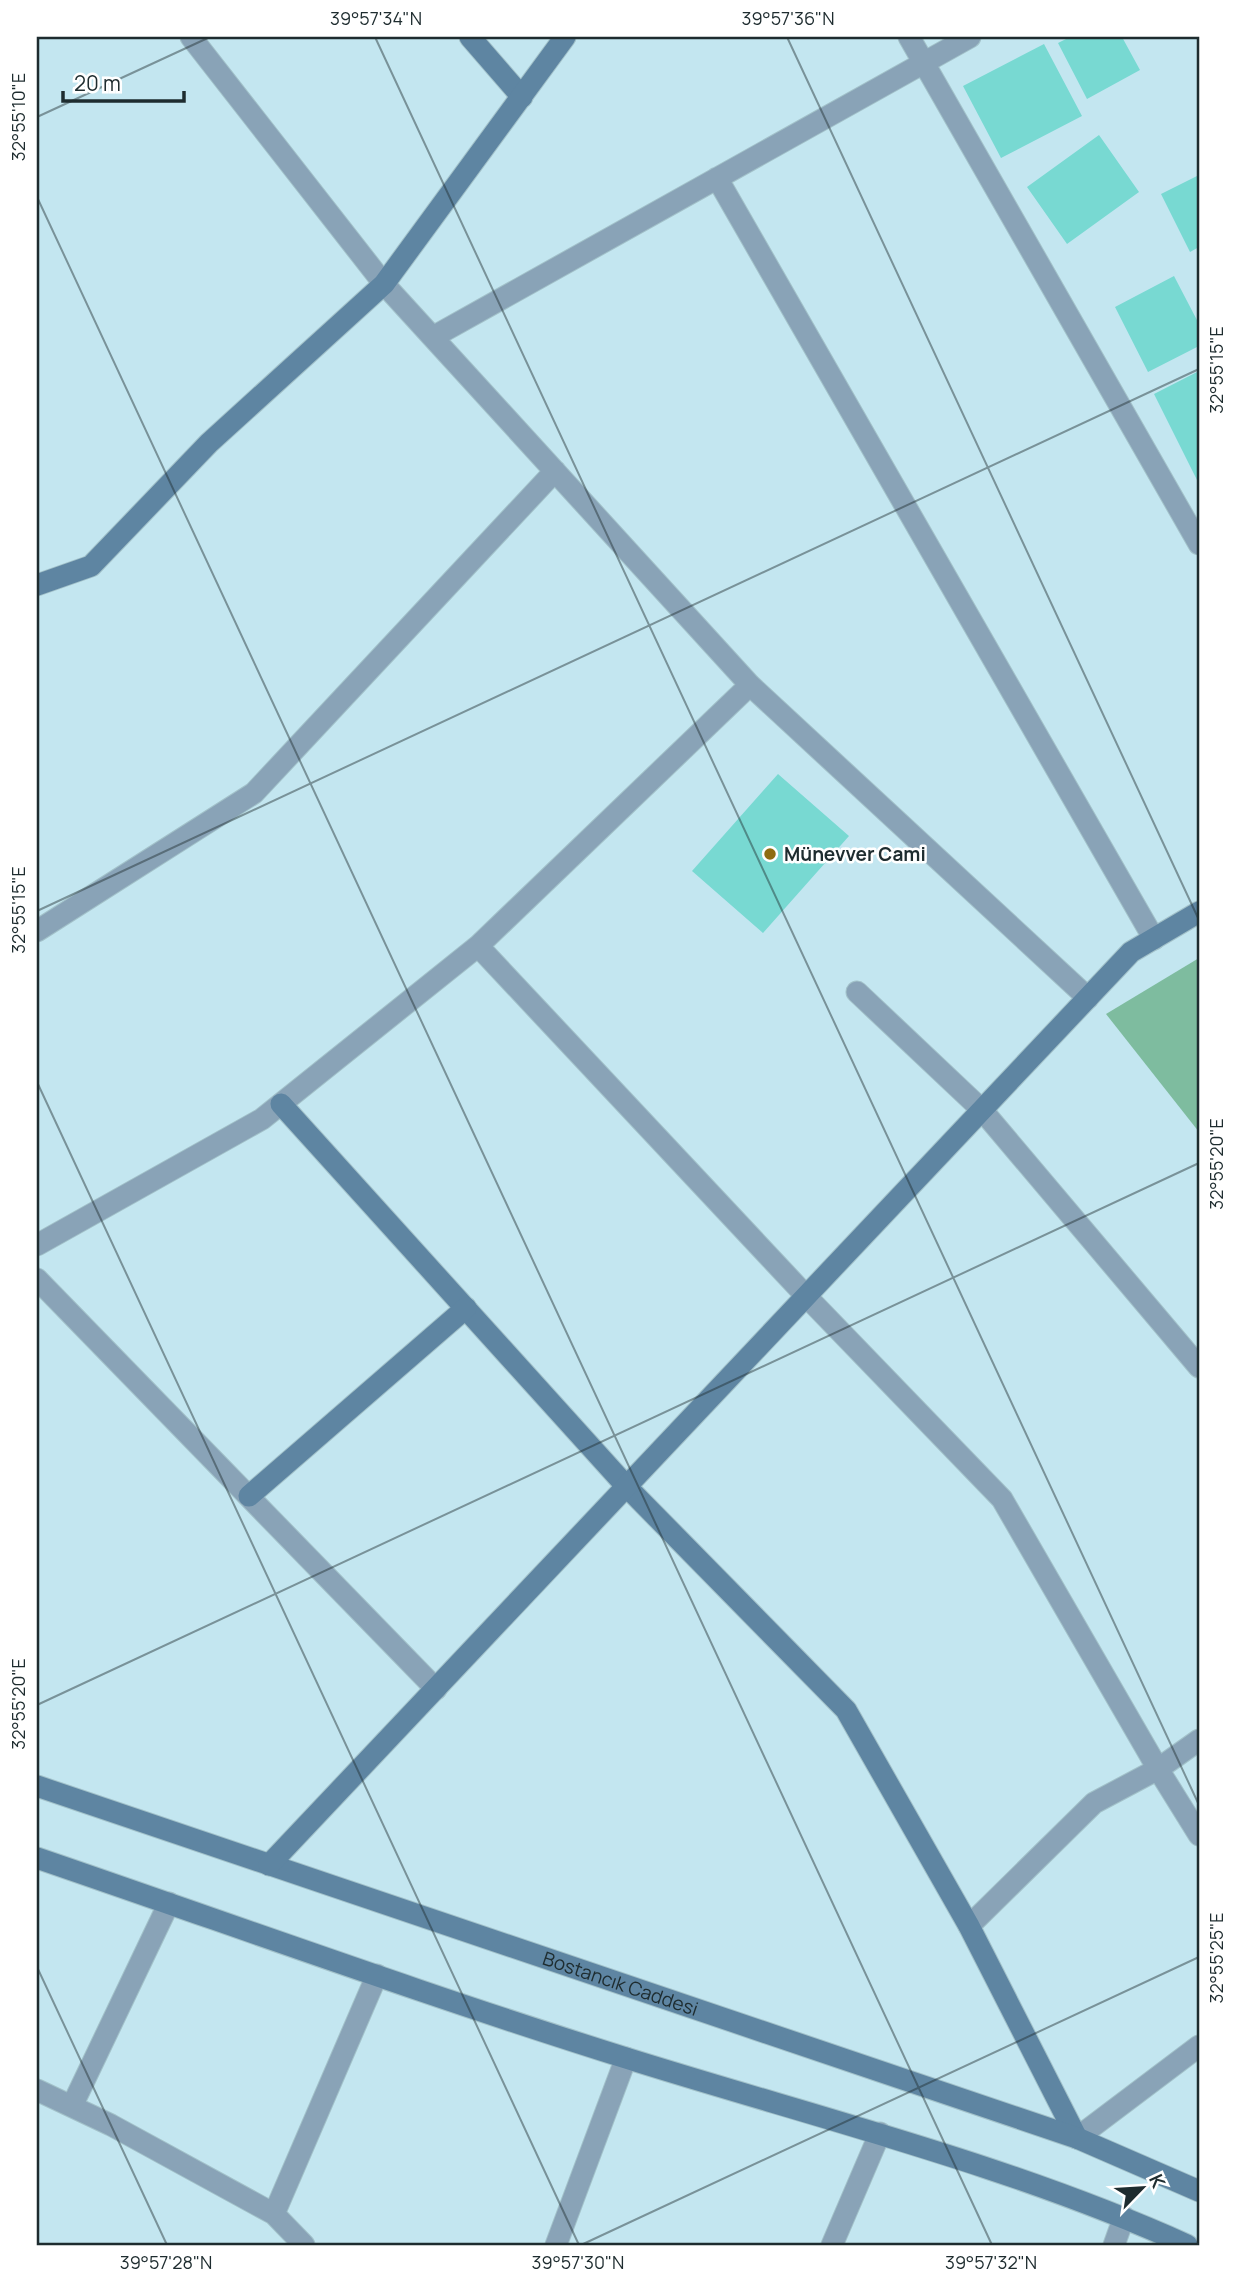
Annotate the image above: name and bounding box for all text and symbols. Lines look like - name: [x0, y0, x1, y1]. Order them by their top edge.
- text: 39°57'34"N: [330, 6, 422, 30]
- text: 39°57'36"N: [742, 6, 835, 30]
- scale bar: [63, 60, 184, 104]
- text: 20 m: [74, 69, 121, 97]
- text: 32°55'10"E: [6, 73, 30, 161]
- text: 32°55'15"E: [1204, 326, 1228, 414]
- place label: Münevver Cami: [784, 841, 926, 867]
- marker: Münevver Cami: [762, 846, 778, 862]
- text: 32°55'15"E: [6, 866, 30, 954]
- text: 32°55'20"E: [1204, 1118, 1228, 1210]
- text: 32°55'20"E: [6, 1658, 30, 1750]
- text: 32°55'25"E: [1204, 1913, 1228, 2003]
- street label: Bostancık Caddesi: [539, 1945, 702, 2022]
- north arrow: [1106, 2152, 1176, 2222]
- text: K: [1143, 2170, 1172, 2193]
- text: 39°57'28"N: [120, 2250, 212, 2274]
- text: 39°57'30"N: [532, 2250, 624, 2274]
- text: 39°57'32"N: [945, 2250, 1037, 2274]

